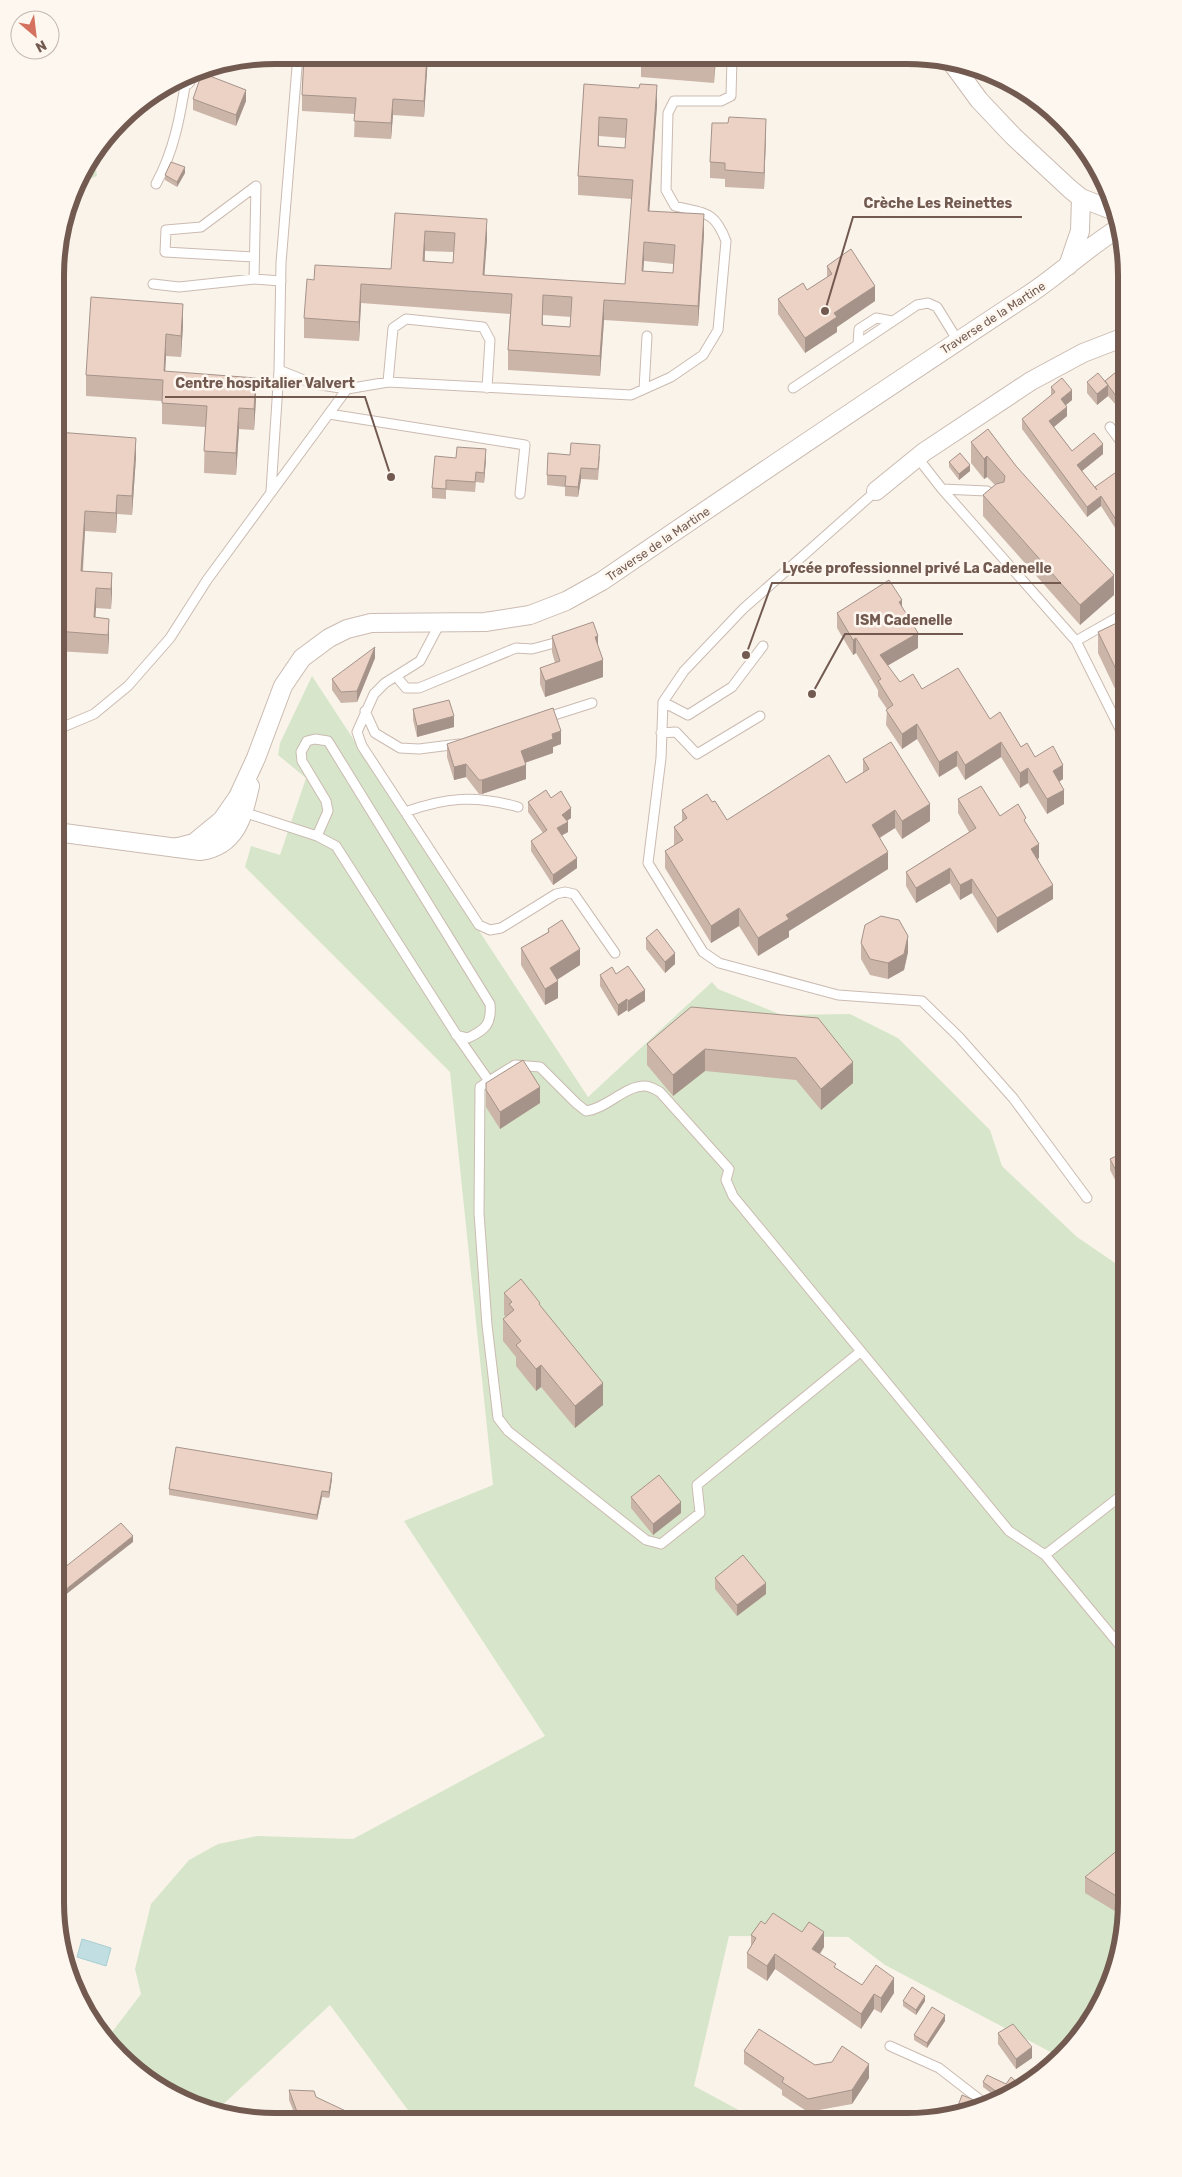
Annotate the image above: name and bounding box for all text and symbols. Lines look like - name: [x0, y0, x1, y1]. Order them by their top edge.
- north arrow: [10, 10, 60, 60]
- text: N: [32, 36, 49, 56]
- callout: Crèche Les Reinettes: [853, 188, 1022, 217]
- text: Crèche Les Reinettes: [864, 195, 1013, 212]
- street label: Traverse de la Martine: [938, 279, 1048, 357]
- callout: Centre hospitalier Valvert: [165, 368, 365, 397]
- text: Centre hospitalier Valvert: [175, 375, 355, 392]
- street label: Traverse de la Martine: [604, 504, 713, 584]
- callout: Lycée professionnel privé La Cadenelle: [772, 554, 1061, 583]
- text: Lycée professionnel privé La Cadenelle: [782, 560, 1052, 577]
- callout: ISM Cadenelle: [845, 605, 963, 634]
- text: ISM Cadenelle: [855, 612, 953, 629]

